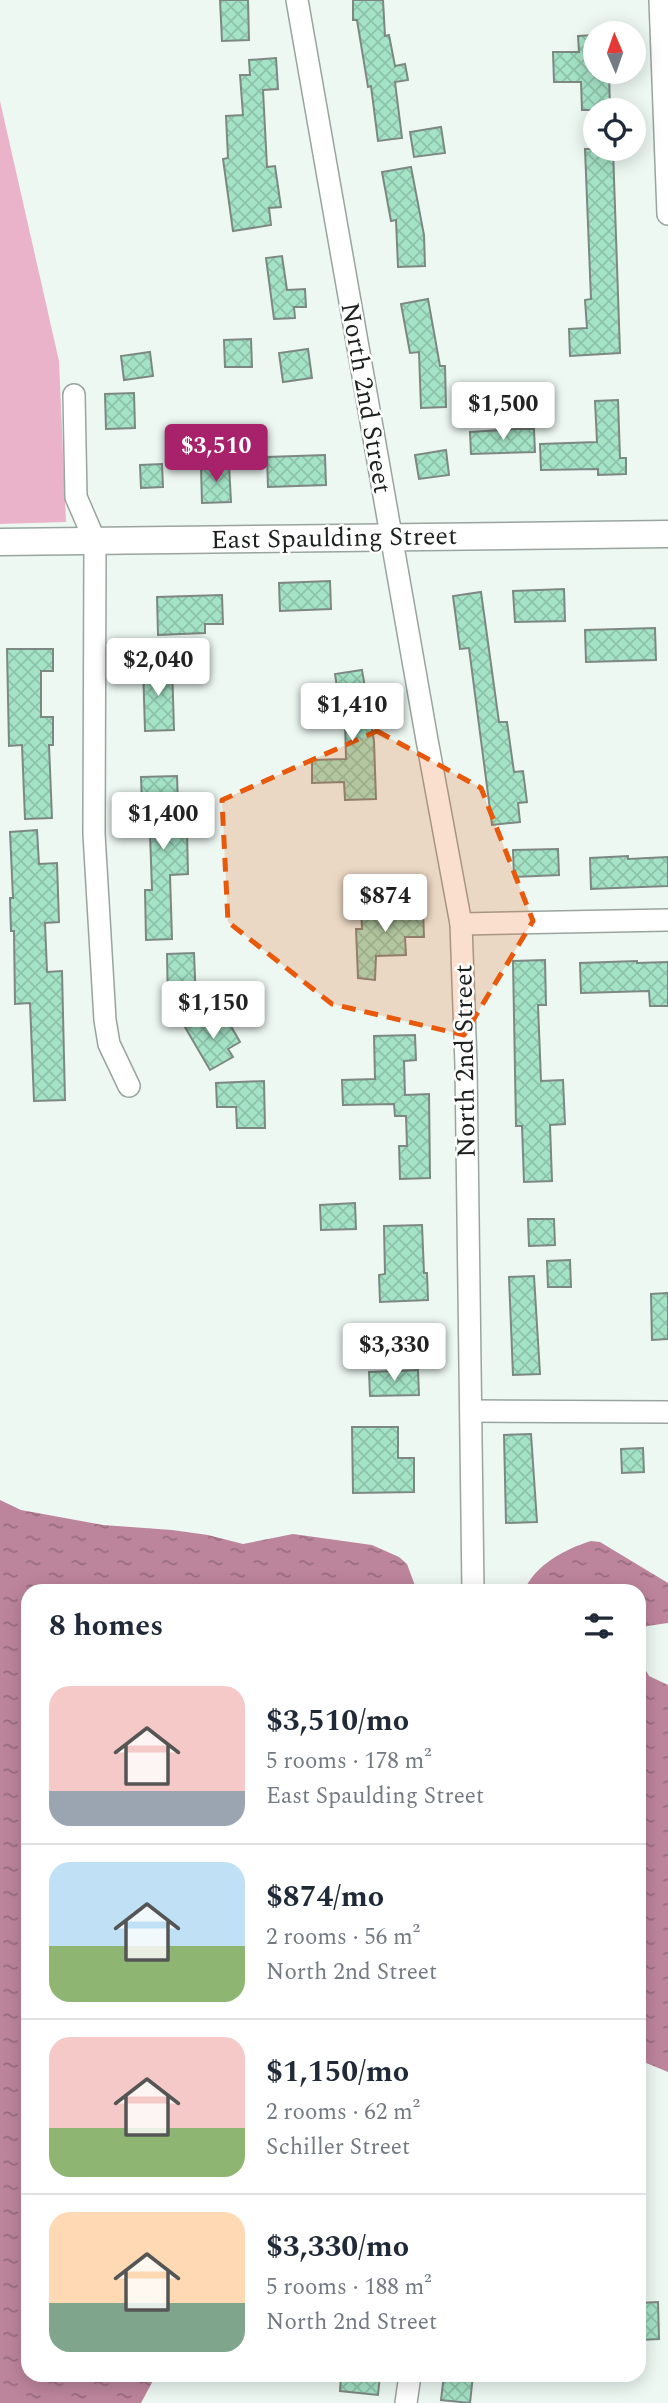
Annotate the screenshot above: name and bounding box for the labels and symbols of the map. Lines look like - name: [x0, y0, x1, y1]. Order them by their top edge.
- north arrow: [583, 21, 646, 84]
- street label: North 2nd Street: [330, 299, 402, 497]
- pin: $1,500: [446, 382, 560, 442]
- pin: $3,510: [159, 424, 273, 484]
- street label: East Spaulding Street: [210, 516, 458, 560]
- pin: $2,040: [101, 638, 215, 698]
- pin: $1,410: [295, 684, 409, 743]
- pin: $1,400: [106, 792, 220, 852]
- pin: $874: [344, 874, 426, 934]
- street label: North 2nd Street: [443, 964, 487, 1158]
- pin: $1,150: [156, 982, 270, 1041]
- pin: $3,330: [337, 1324, 451, 1383]

